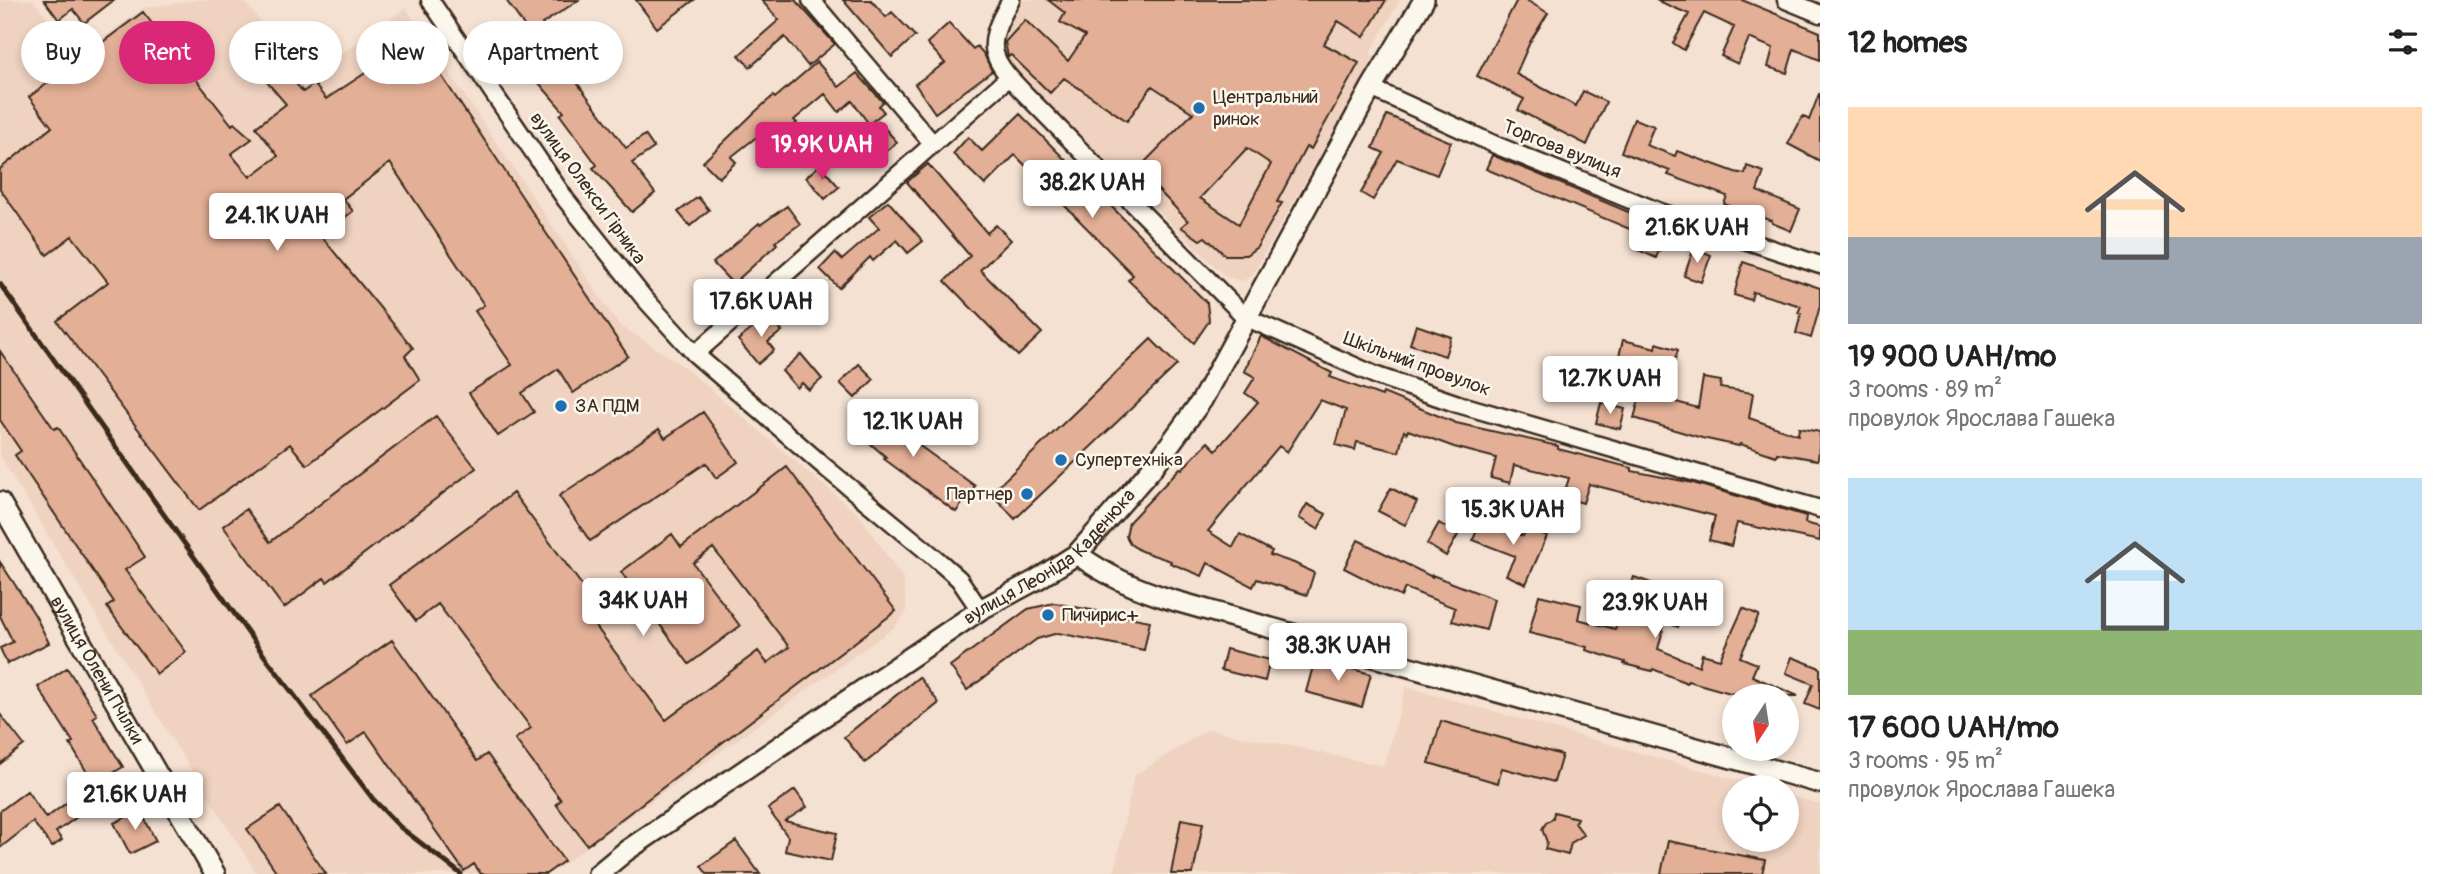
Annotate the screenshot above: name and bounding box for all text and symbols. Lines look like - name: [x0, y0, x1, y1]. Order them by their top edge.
- chip: Buy: [21, 21, 105, 84]
- chip: Rent: [119, 21, 215, 84]
- chip: Filters: [229, 21, 342, 84]
- chip: New: [356, 21, 449, 84]
- chip: Apartment: [463, 21, 623, 84]
- icon: filters: [2384, 23, 2422, 61]
- text: 12 homes: [1848, 24, 1967, 61]
- place label: Центральний ринок: [1213, 85, 1318, 131]
- marker: Центральний ринок: [1191, 100, 1207, 116]
- street label: вулиця Олекси Гірника: [525, 107, 651, 269]
- street label: Торгова вулиця: [1499, 114, 1625, 184]
- pin: 19.9K UAH: [742, 122, 902, 182]
- text: 19.9K UAH: [771, 130, 873, 159]
- icon: home: [2072, 152, 2198, 278]
- pin: 38.2K UAH: [1012, 160, 1172, 220]
- text: 38.2K UAH: [1039, 168, 1145, 197]
- pin: 24.1K UAH: [197, 194, 357, 253]
- text: 24.1K UAH: [225, 201, 329, 230]
- pin: 21.6K UAH: [1617, 205, 1777, 265]
- text: 21.6K UAH: [1645, 213, 1749, 242]
- pin: 17.6K UAH: [681, 280, 841, 339]
- text: 17.6K UAH: [709, 287, 813, 316]
- street label: Шкільний провулок: [1340, 326, 1494, 402]
- text: 19 900 UAH/mo: [1848, 338, 2056, 375]
- pin: 12.7K UAH: [1530, 356, 1690, 416]
- text: 12.7K UAH: [1559, 364, 1661, 393]
- text: 3 rooms · 89 m²: [1848, 375, 2002, 404]
- place label: ЗА ПДМ: [575, 394, 639, 418]
- marker: ЗА ПДМ: [553, 398, 569, 414]
- pin: 12.1K UAH: [833, 400, 993, 459]
- text: провулок Ярослава Гашека: [1848, 404, 2115, 433]
- text: 12.1K UAH: [863, 407, 963, 436]
- place label: Супертехніка: [1075, 448, 1183, 472]
- marker: Супертехніка: [1053, 452, 1069, 468]
- place label: Партнер: [946, 482, 1013, 506]
- street label: вулиця Леоніда Каденюка: [959, 484, 1141, 630]
- marker: Партнер: [1019, 486, 1035, 502]
- pin: 15.3K UAH: [1433, 488, 1593, 547]
- text: 15.3K UAH: [1462, 495, 1564, 524]
- icon: home: [2072, 523, 2198, 649]
- pin: 34K UAH: [578, 578, 708, 638]
- pin: 23.9K UAH: [1575, 580, 1735, 640]
- text: 34K UAH: [598, 586, 688, 615]
- text: 23.9K UAH: [1602, 588, 1708, 617]
- street label: вулиця Олени Пчілки: [45, 592, 150, 749]
- place label: Пичирис+: [1062, 603, 1139, 627]
- marker: Пичирис+: [1040, 607, 1056, 623]
- pin: 38.3K UAH: [1258, 624, 1418, 683]
- text: 38.3K UAH: [1285, 631, 1391, 660]
- north arrow: [1722, 684, 1799, 761]
- map controls: [1722, 684, 1799, 852]
- text: 17 600 UAH/mo: [1848, 709, 2059, 746]
- text: 3 rooms · 95 m²: [1848, 746, 2003, 775]
- pin: 21.6K UAH: [55, 772, 215, 832]
- button: locate: [1722, 775, 1799, 852]
- text: провулок Ярослава Гашека: [1848, 775, 2115, 804]
- text: 21.6K UAH: [83, 780, 187, 809]

